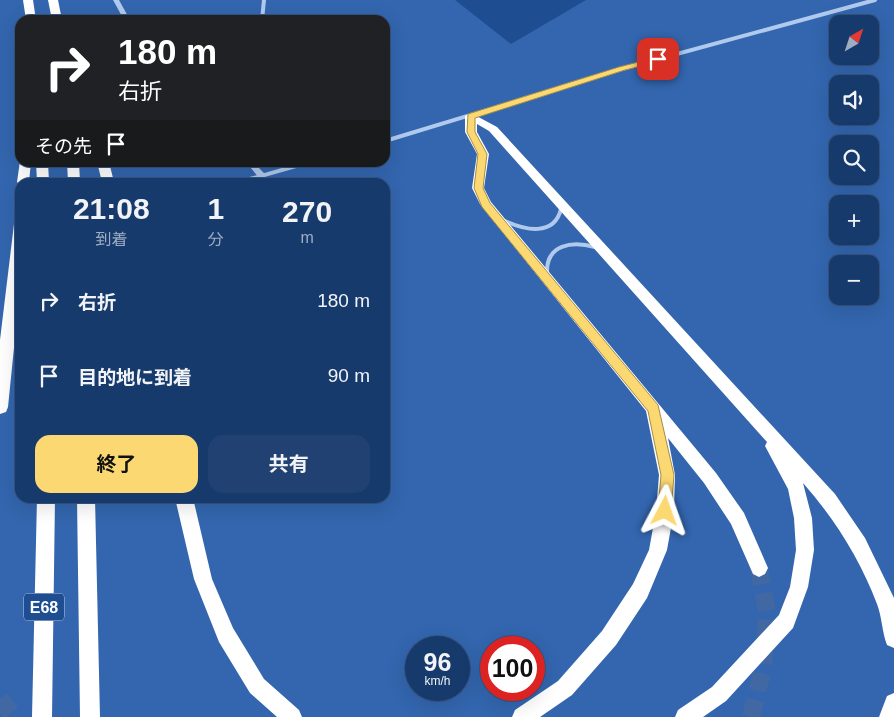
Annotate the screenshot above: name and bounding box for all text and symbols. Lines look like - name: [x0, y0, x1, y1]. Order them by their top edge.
- north arrow: [829, 15, 879, 65]
- map controls: [829, 15, 879, 305]
- text: 180 m: [118, 32, 217, 71]
- icon: right: [35, 35, 100, 100]
- pin: [637, 38, 679, 80]
- icon: arrive: [644, 45, 672, 73]
- button: sound: [829, 75, 879, 125]
- text: 右折: [118, 79, 162, 104]
- icon: arrive: [102, 130, 130, 158]
- button: search: [829, 135, 879, 185]
- text: その先: [35, 136, 92, 157]
- text: 21:08: [73, 192, 150, 225]
- text: 1: [207, 192, 224, 225]
- text: 270: [282, 195, 332, 228]
- button: +: [829, 195, 879, 245]
- text: m: [300, 229, 314, 246]
- text: 到着: [95, 231, 127, 248]
- text: 分: [208, 231, 224, 248]
- button: −: [829, 255, 879, 305]
- icon: right: [35, 287, 63, 315]
- text: 180 m: [317, 290, 370, 311]
- text: 右折: [78, 292, 116, 313]
- icon: arrive: [35, 362, 63, 390]
- text: 90 m: [328, 365, 370, 386]
- text: 目的地に到着: [78, 367, 192, 388]
- button: 終了: [35, 435, 198, 493]
- button: 共有: [208, 435, 370, 493]
- position arrow: [638, 484, 690, 536]
- road number: E68: [24, 594, 64, 620]
- speed limit sign: 100: [480, 636, 545, 701]
- text: 96: [424, 648, 451, 676]
- text: km/h: [424, 674, 451, 688]

